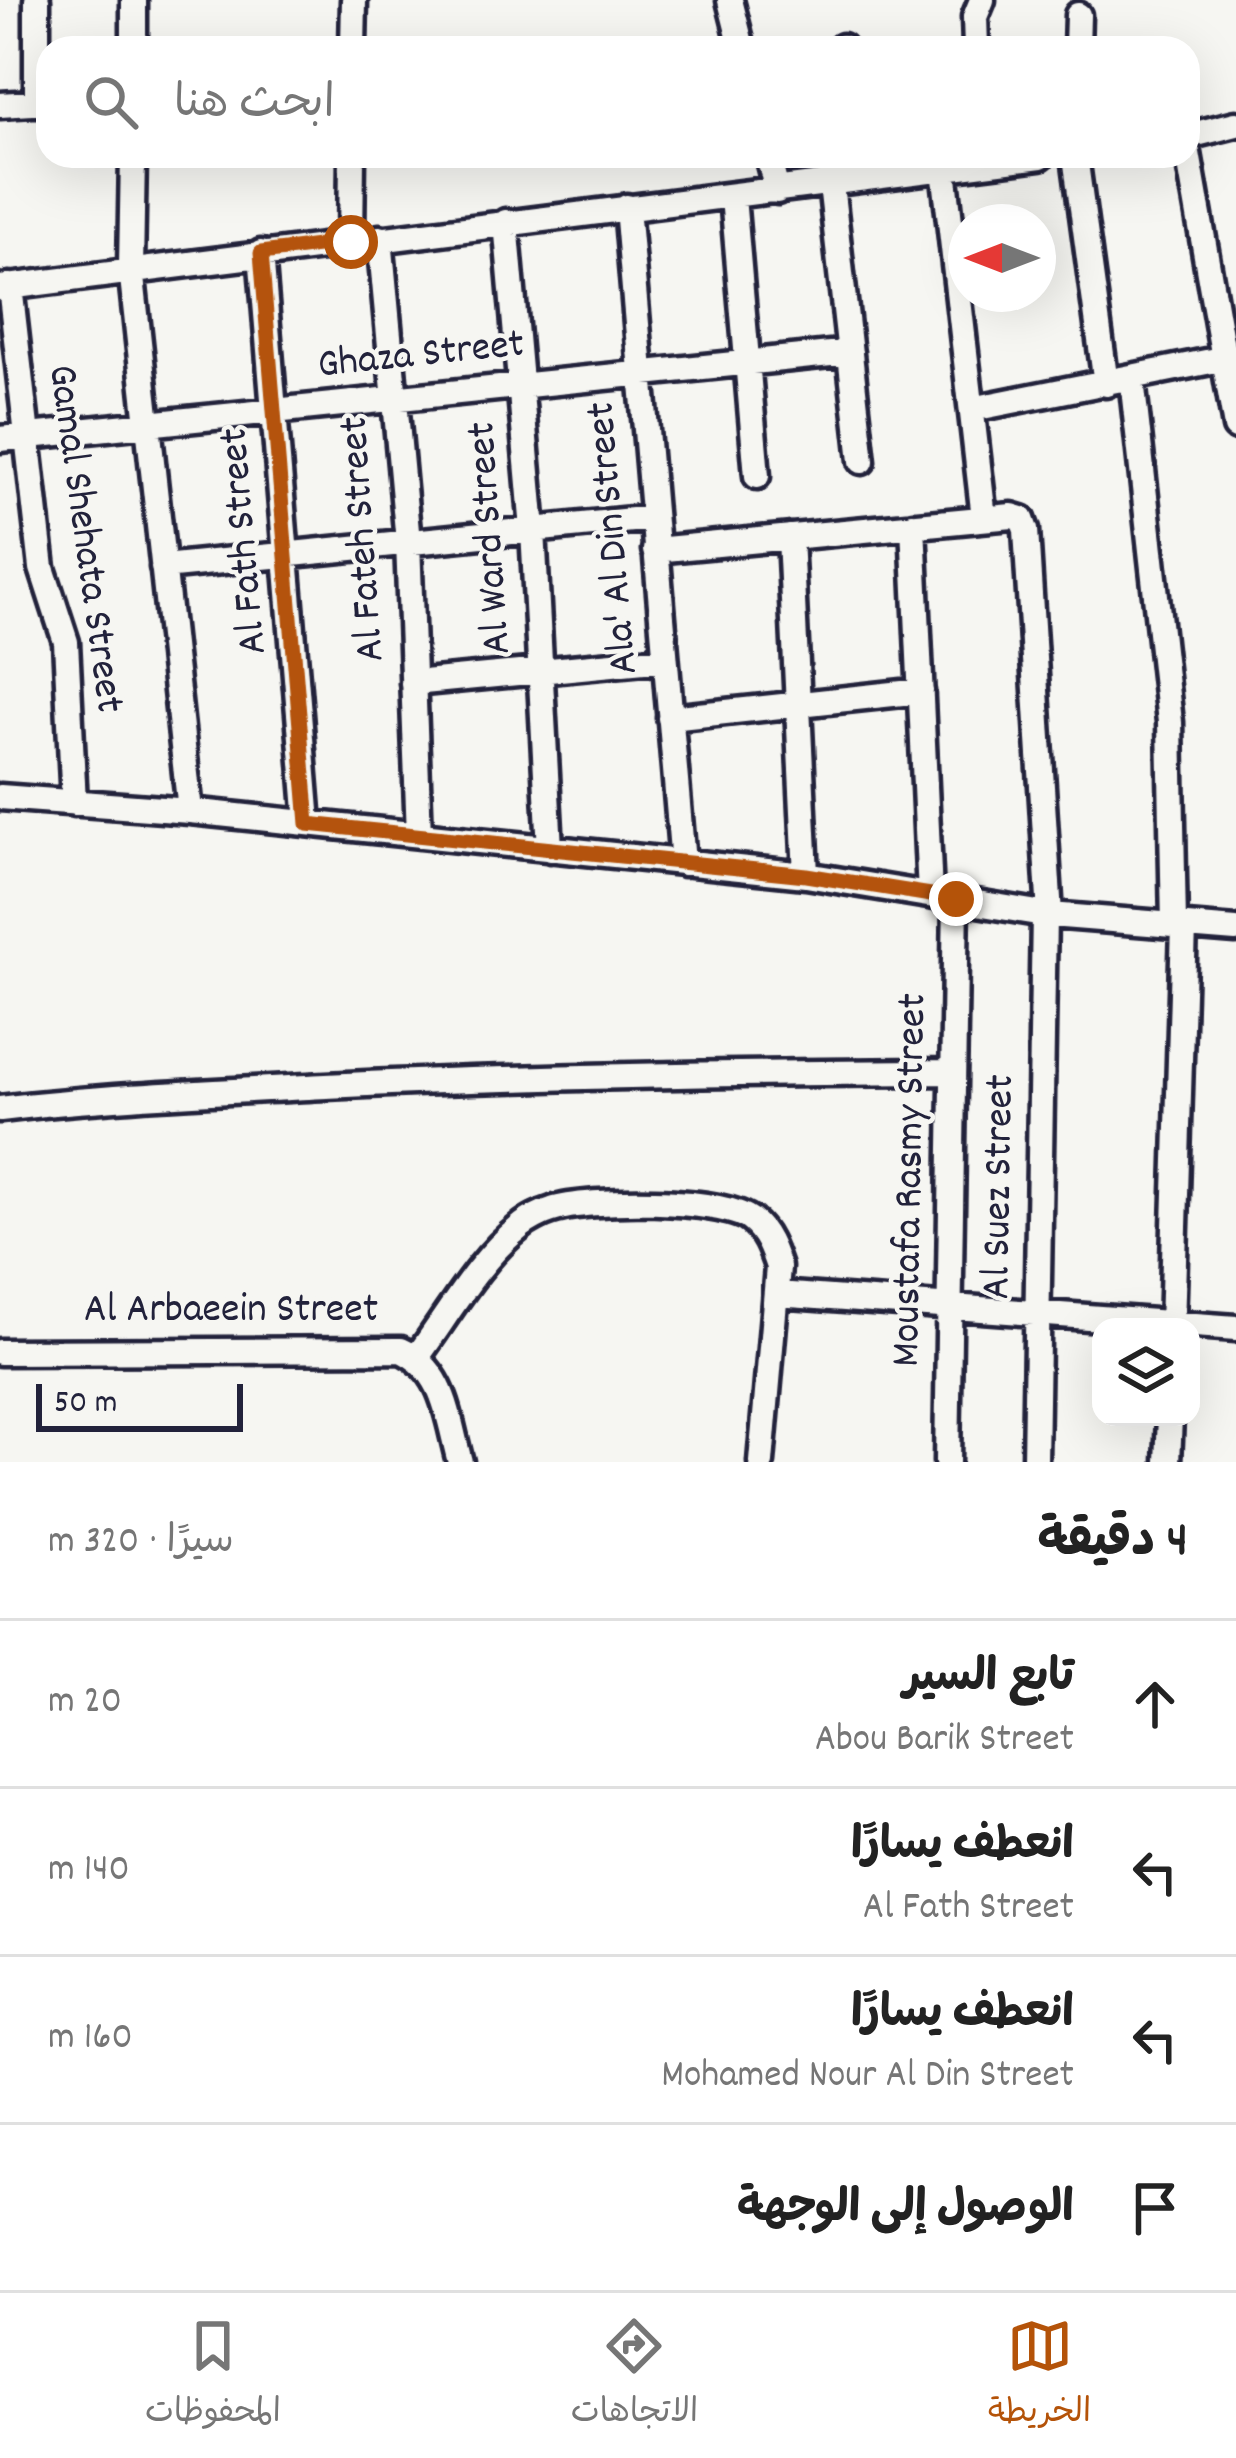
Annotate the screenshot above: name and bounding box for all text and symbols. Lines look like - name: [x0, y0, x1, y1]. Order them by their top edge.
- search box: [36, 36, 1200, 168]
- icon: search: [78, 69, 144, 135]
- text: ابحث هنا: [174, 74, 335, 138]
- north arrow: [948, 204, 1056, 312]
- route start: [324, 215, 378, 269]
- street label: Ghaza Street: [315, 316, 527, 398]
- street label: Gamal Shehata Street: [29, 361, 137, 717]
- street label: Ala' Al Din Street: [573, 399, 657, 677]
- street label: Al Fateh Street: [326, 414, 404, 664]
- street label: Al Ward Street: [454, 420, 530, 656]
- street label: Al Fath Street: [206, 425, 286, 657]
- route end: [929, 872, 983, 926]
- street label: Moustafa Rasmy Street: [879, 993, 945, 1367]
- street label: Al Suez Street: [969, 1074, 1033, 1300]
- street label: Al Arbaeein Street: [84, 1282, 378, 1342]
- map controls: [1092, 1318, 1200, 1426]
- button: layers: [1092, 1318, 1200, 1426]
- scale bar: [36, 1378, 243, 1431]
- text: 50 m: [54, 1381, 118, 1428]
- text: 4 دقيقة: [1038, 1508, 1188, 1580]
- text: سيرًا · 320 m: [48, 1516, 234, 1571]
- text: تابع السير: [903, 1648, 1074, 1712]
- icon: ahead: [1122, 1671, 1188, 1737]
- text: 20 m: [48, 1676, 122, 1731]
- text: Abou Barik Street: [815, 1714, 1074, 1769]
- text: انعطف يسارًا: [851, 1816, 1074, 1880]
- icon: left: [1122, 1839, 1188, 1905]
- text: 140 m: [48, 1844, 130, 1899]
- text: Al Fath Street: [863, 1882, 1074, 1937]
- text: انعطف يسارًا: [851, 1984, 1074, 2048]
- icon: left: [1122, 2007, 1188, 2073]
- text: 160 m: [48, 2012, 133, 2067]
- text: Mohamed Nour Al Din Street: [661, 2050, 1074, 2105]
- icon: arrive: [1122, 2175, 1188, 2241]
- text: الوصول إلى الوجهة: [737, 2179, 1074, 2243]
- tab: المحفوظات: [145, 2313, 281, 2439]
- tab: الاتجاهات: [571, 2313, 698, 2439]
- tab: الخريطة: [988, 2313, 1091, 2439]

